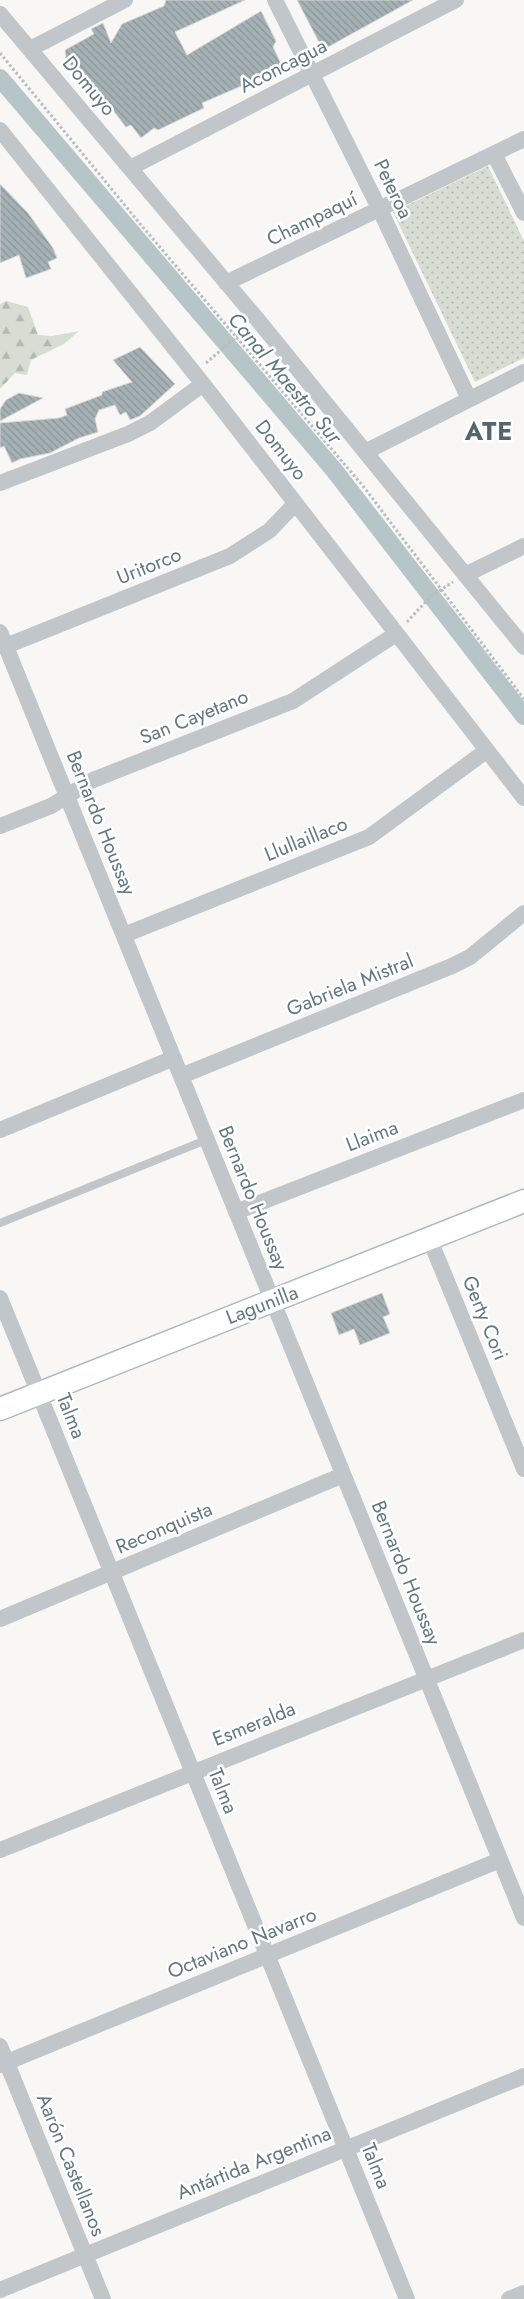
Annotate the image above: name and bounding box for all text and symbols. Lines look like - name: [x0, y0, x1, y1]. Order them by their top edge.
- street label: Aconcagua: [234, 32, 332, 100]
- street label: Domuyo: [55, 50, 123, 122]
- street label: Peteroa: [366, 154, 420, 224]
- street label: Champaquí: [262, 184, 363, 253]
- water label: Canal Maestro Sur: [221, 306, 350, 451]
- street label: Domuyo: [248, 413, 314, 487]
- district label: ATE: [464, 413, 513, 449]
- street label: Uritorco: [112, 540, 186, 592]
- street label: San Cayetano: [135, 682, 253, 752]
- street label: Bernardo Houssay: [59, 746, 143, 900]
- street label: Llullaillaco: [260, 809, 352, 869]
- street label: Gabriela Mistral: [282, 946, 418, 1024]
- street label: Llaima: [342, 1113, 402, 1159]
- street label: Bernardo Houssay: [211, 1121, 295, 1275]
- street label: Gerty Cori: [455, 1271, 515, 1365]
- street label: Lagunilla: [222, 1278, 302, 1332]
- street label: Talma: [49, 1389, 93, 1443]
- street label: Reconquista: [111, 1495, 217, 1561]
- street label: Bernardo Houssay: [364, 1496, 448, 1650]
- street label: Esmeralda: [208, 1694, 300, 1754]
- street label: Talma: [201, 1764, 245, 1818]
- street label: Octaviano Navarro: [163, 1900, 321, 1986]
- street label: Aarón Castellanos: [29, 2089, 113, 2241]
- street label: Antártida Argentina: [172, 2119, 336, 2207]
- street label: Talma: [354, 2139, 398, 2193]

